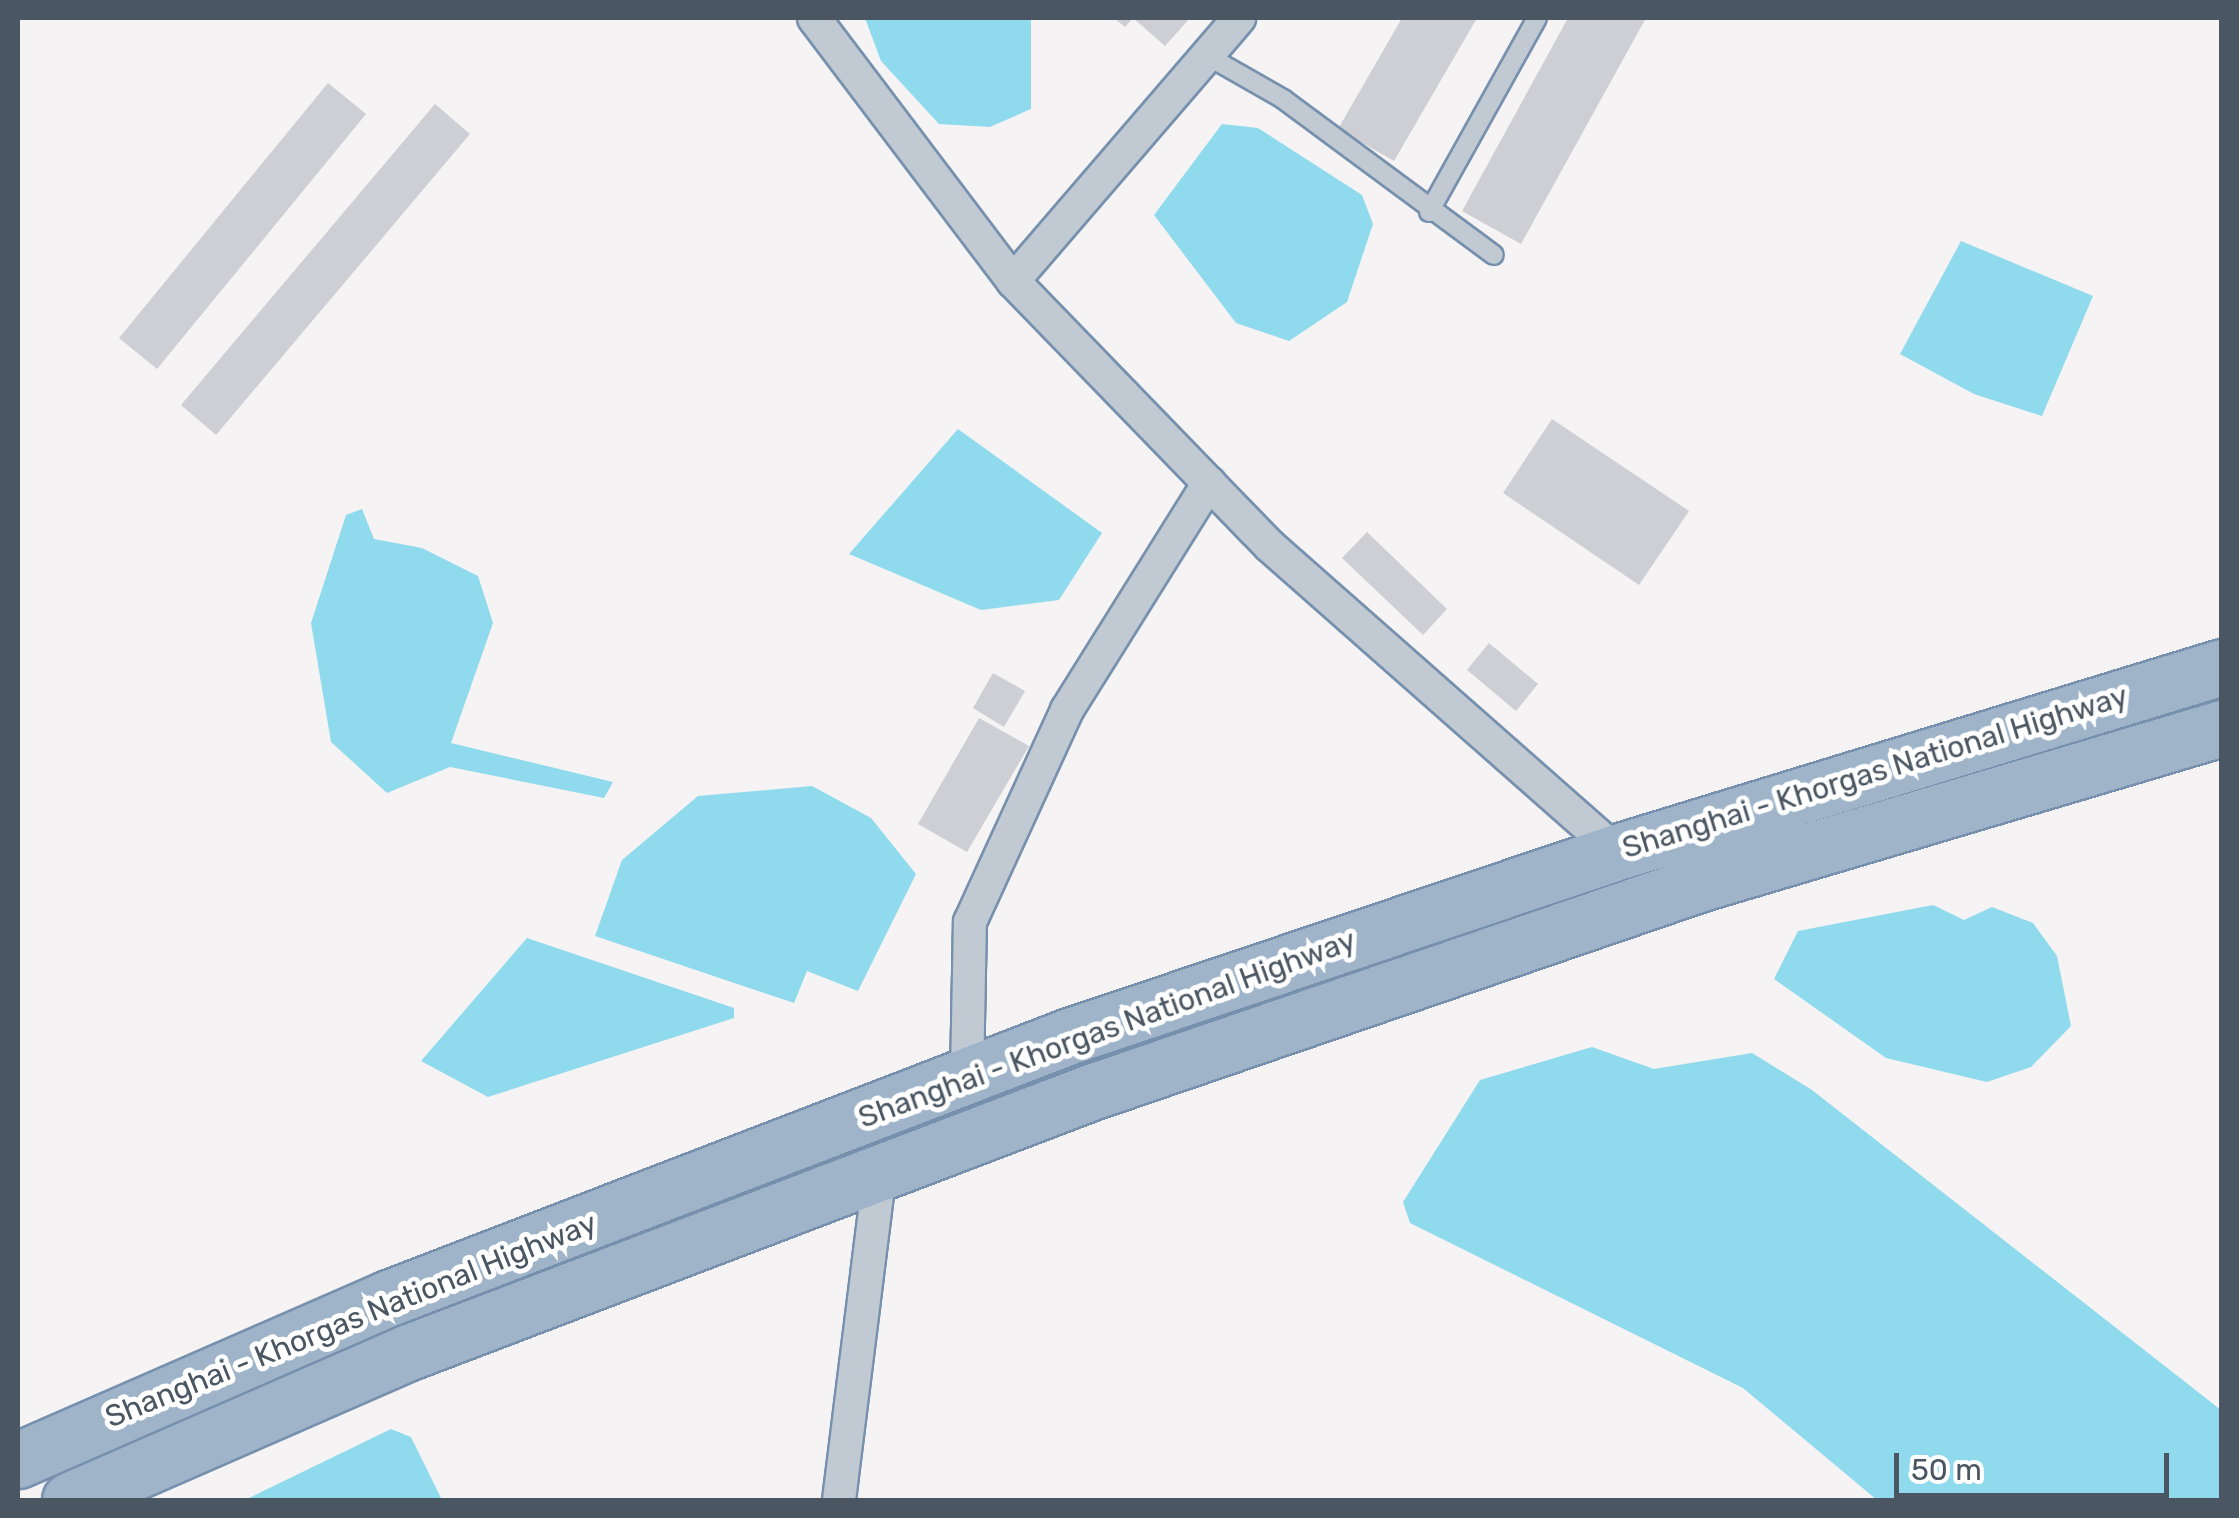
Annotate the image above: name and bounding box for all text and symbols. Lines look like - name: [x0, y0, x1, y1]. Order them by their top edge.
- street label: Shanghai - Khorgas National Highway: [1618, 678, 2132, 866]
- street label: Shanghai - Khorgas National Highway: [853, 922, 1361, 1136]
- street label: Shanghai - Khorgas National Highway: [100, 1205, 602, 1435]
- scale bar: [1899, 1433, 2174, 1495]
- text: 50 m: [1911, 1452, 1982, 1488]

